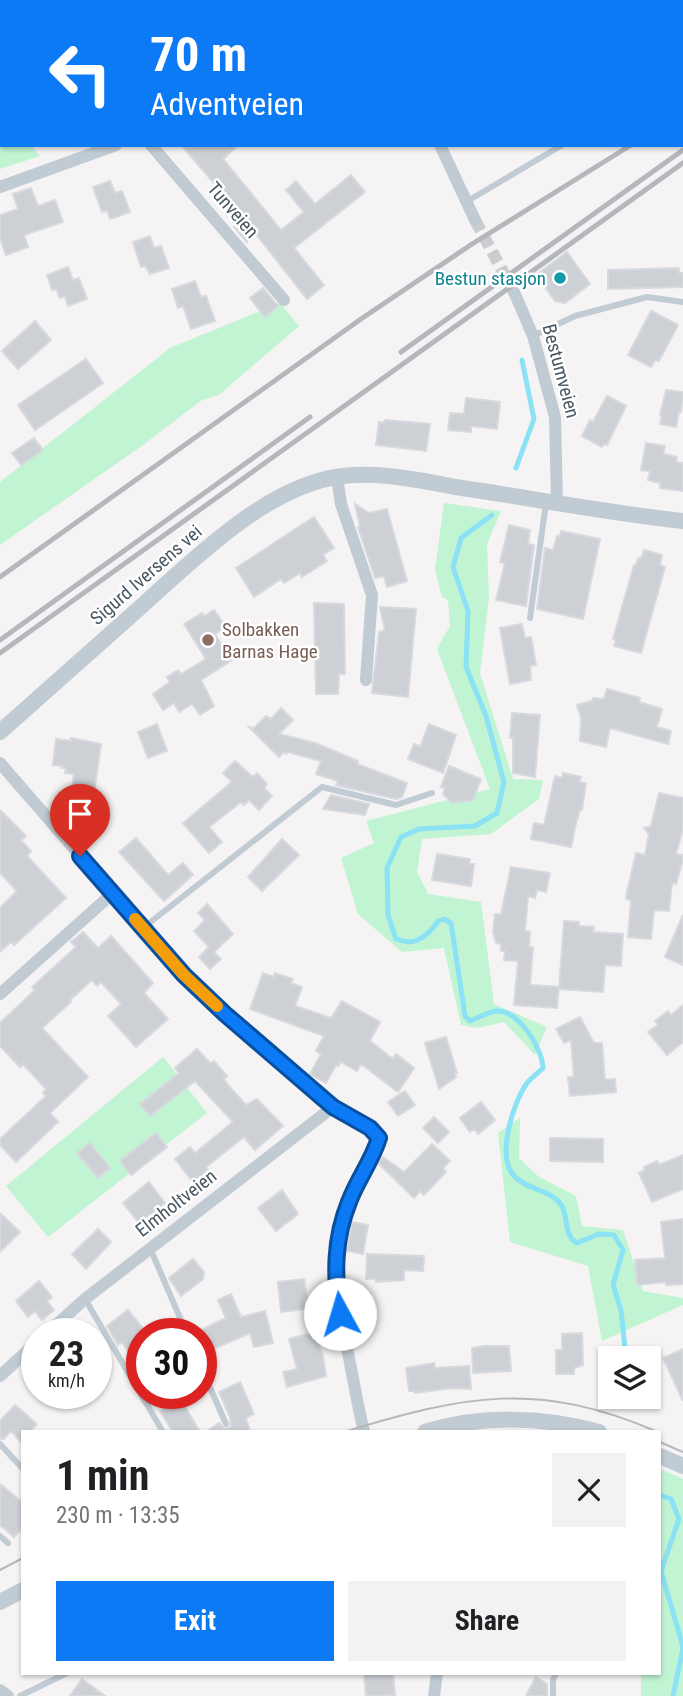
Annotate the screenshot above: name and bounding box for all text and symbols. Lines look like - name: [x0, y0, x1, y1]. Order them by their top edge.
- text: 70 m: [150, 26, 247, 83]
- icon: left: [35, 28, 126, 119]
- text: Adventveien: [150, 85, 304, 123]
- street label: Tunveien: [202, 177, 264, 243]
- place label: Bestun stasjon: [435, 267, 546, 290]
- marker: Bestun stasjon: [552, 270, 568, 286]
- street label: Bestumveien: [537, 321, 585, 421]
- street label: Sigurd Iversens vei: [85, 520, 207, 630]
- place label: Solbakken Barnas Hage: [222, 618, 318, 663]
- marker: Solbakken Barnas Hage: [200, 632, 216, 648]
- pin: [50, 784, 110, 856]
- icon: arrive: [61, 795, 99, 833]
- street label: Elmholtveien: [131, 1164, 221, 1242]
- position arrow: [303, 1277, 377, 1351]
- speed limit sign: 30: [126, 1318, 217, 1409]
- text: 23: [49, 1334, 84, 1375]
- map controls: [598, 1346, 661, 1409]
- button: layers: [598, 1346, 661, 1409]
- text: km/h: [48, 1370, 85, 1391]
- text: 1 min: [56, 1451, 149, 1500]
- button: close: [552, 1453, 626, 1527]
- text: 230 m · 13:35: [56, 1502, 180, 1529]
- button: Exit: [56, 1581, 334, 1661]
- button: Share: [348, 1581, 626, 1661]

